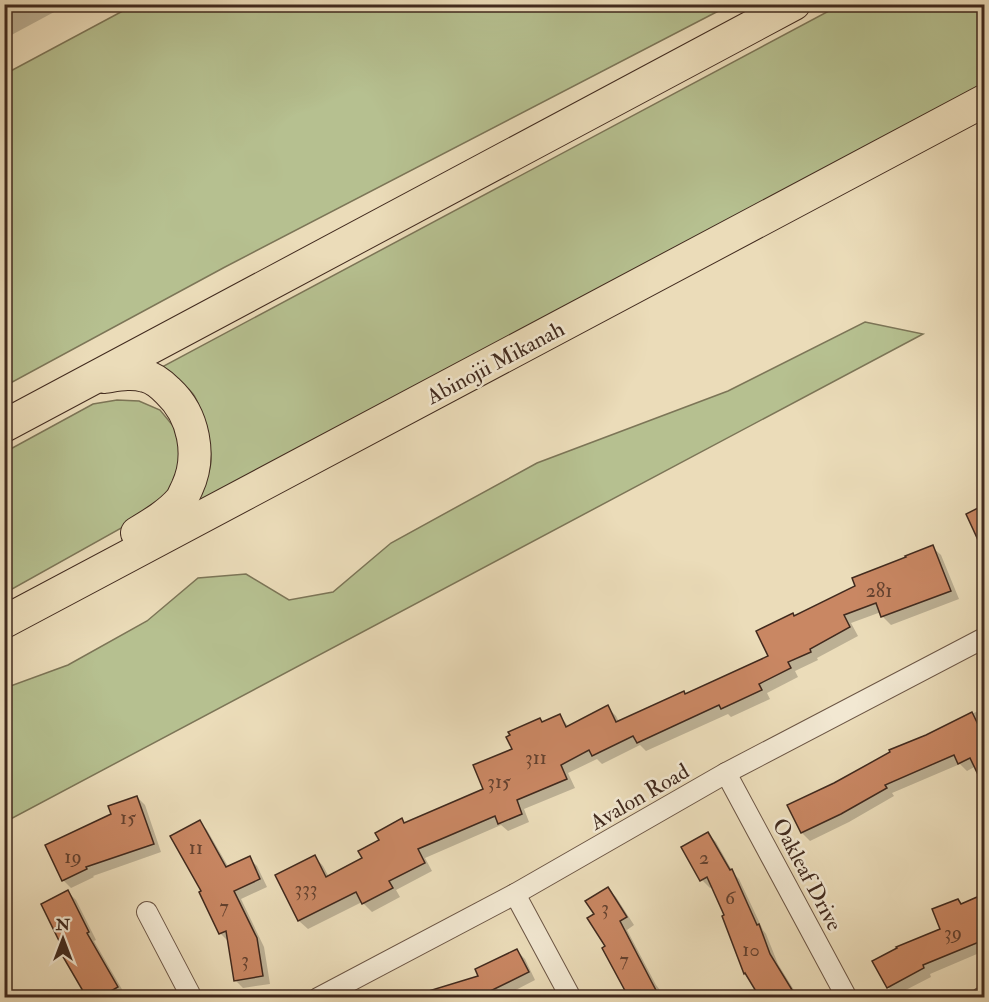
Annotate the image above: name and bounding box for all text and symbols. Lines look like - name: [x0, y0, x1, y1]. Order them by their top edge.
- street label: Abinojii Mikanah: [421, 315, 570, 411]
- house number: 281: [866, 578, 892, 603]
- house number: 311: [525, 745, 547, 770]
- street label: Avalon Road: [584, 757, 694, 837]
- house number: 315: [487, 769, 511, 794]
- house number: 15: [120, 805, 136, 830]
- street label: Oakleaf Drive: [766, 813, 848, 936]
- house number: 11: [189, 835, 203, 860]
- house number: 19: [64, 844, 82, 869]
- house number: 2: [699, 845, 709, 870]
- house number: 333: [294, 876, 318, 901]
- house number: 6: [725, 885, 736, 910]
- house number: 7: [219, 894, 229, 919]
- house number: 3: [601, 895, 609, 920]
- north arrow: [33, 909, 93, 969]
- text: N: [55, 915, 71, 935]
- house number: 39: [944, 920, 962, 945]
- house number: 10: [742, 937, 760, 962]
- house number: 3: [241, 947, 249, 972]
- house number: 7: [619, 947, 629, 972]

